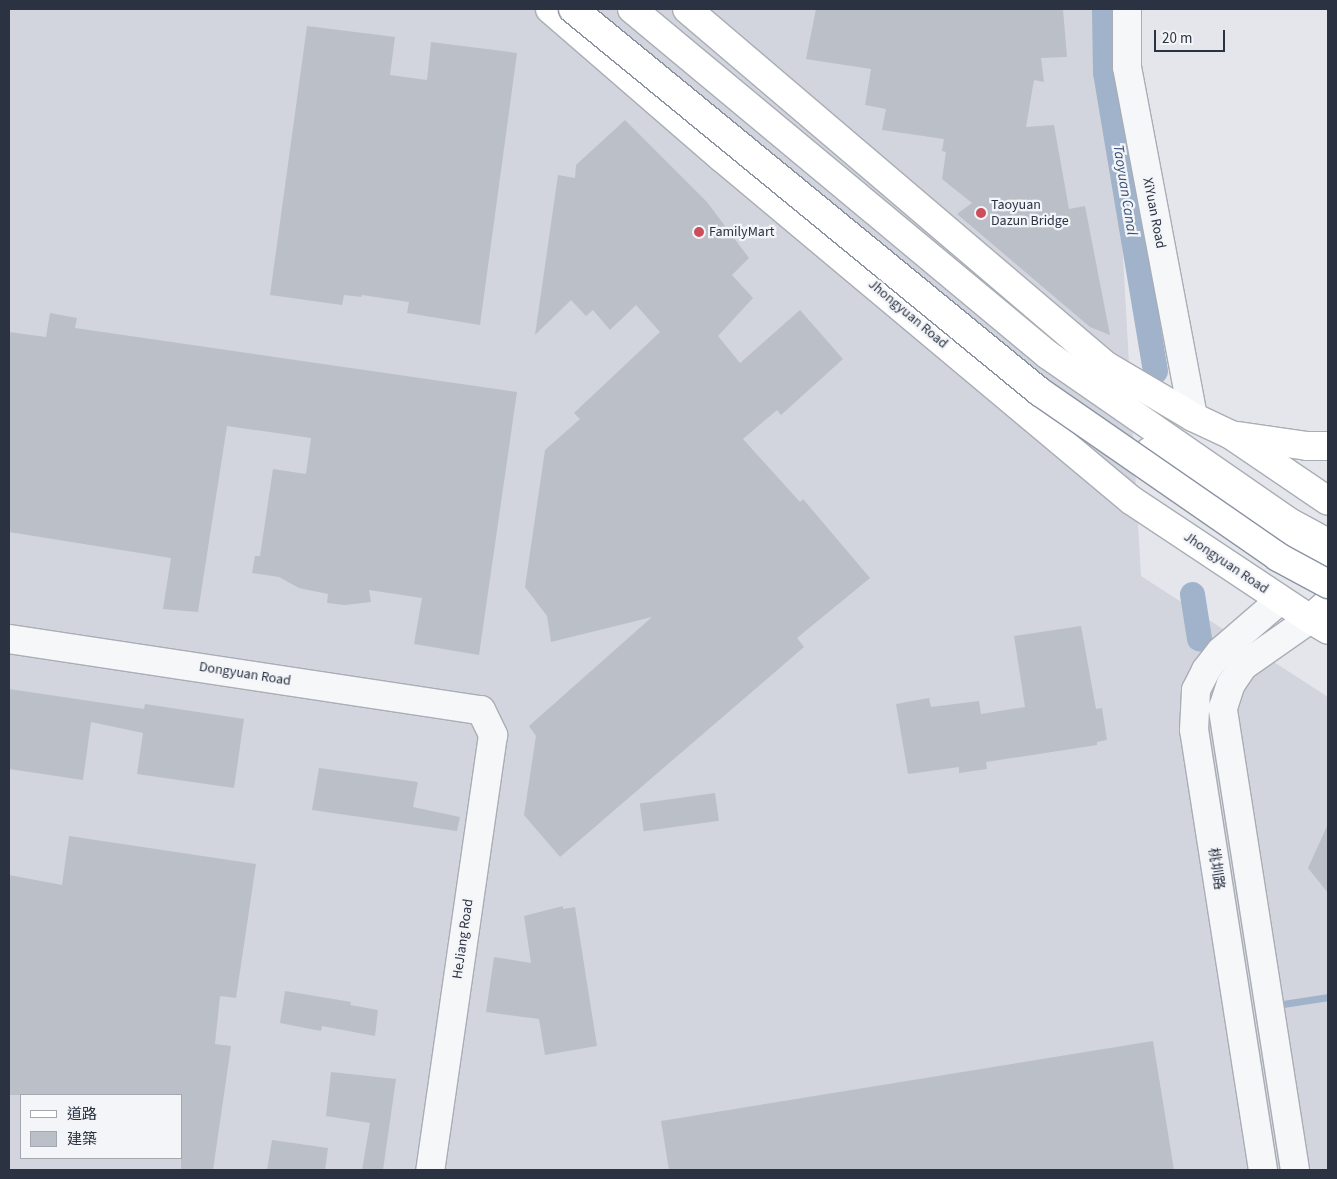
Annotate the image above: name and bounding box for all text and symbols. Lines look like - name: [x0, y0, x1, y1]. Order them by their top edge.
- scale bar: [1157, 20, 1228, 52]
- text: 20 m: [1162, 28, 1192, 49]
- water label: Taoyuan Canal: [1109, 143, 1141, 237]
- street label: XiYuan Road: [1139, 176, 1169, 250]
- place label: Taoyuan Dazun Bridge: [991, 197, 1069, 230]
- marker: Taoyuan Dazun Bridge: [975, 207, 987, 219]
- place label: FamilyMart: [709, 224, 774, 240]
- marker: FamilyMart: [693, 226, 705, 238]
- street label: Jhongyuan Road: [865, 276, 951, 352]
- street label: Jhongyuan Road: [1180, 528, 1272, 598]
- street label: Dongyuan Road: [198, 658, 292, 690]
- street label: 桃圳路: [1204, 847, 1228, 891]
- street label: HeJiang Road: [449, 898, 477, 980]
- legend: [20, 1094, 182, 1159]
- text: 道路: [67, 1104, 97, 1125]
- text: 建築: [67, 1129, 97, 1150]

